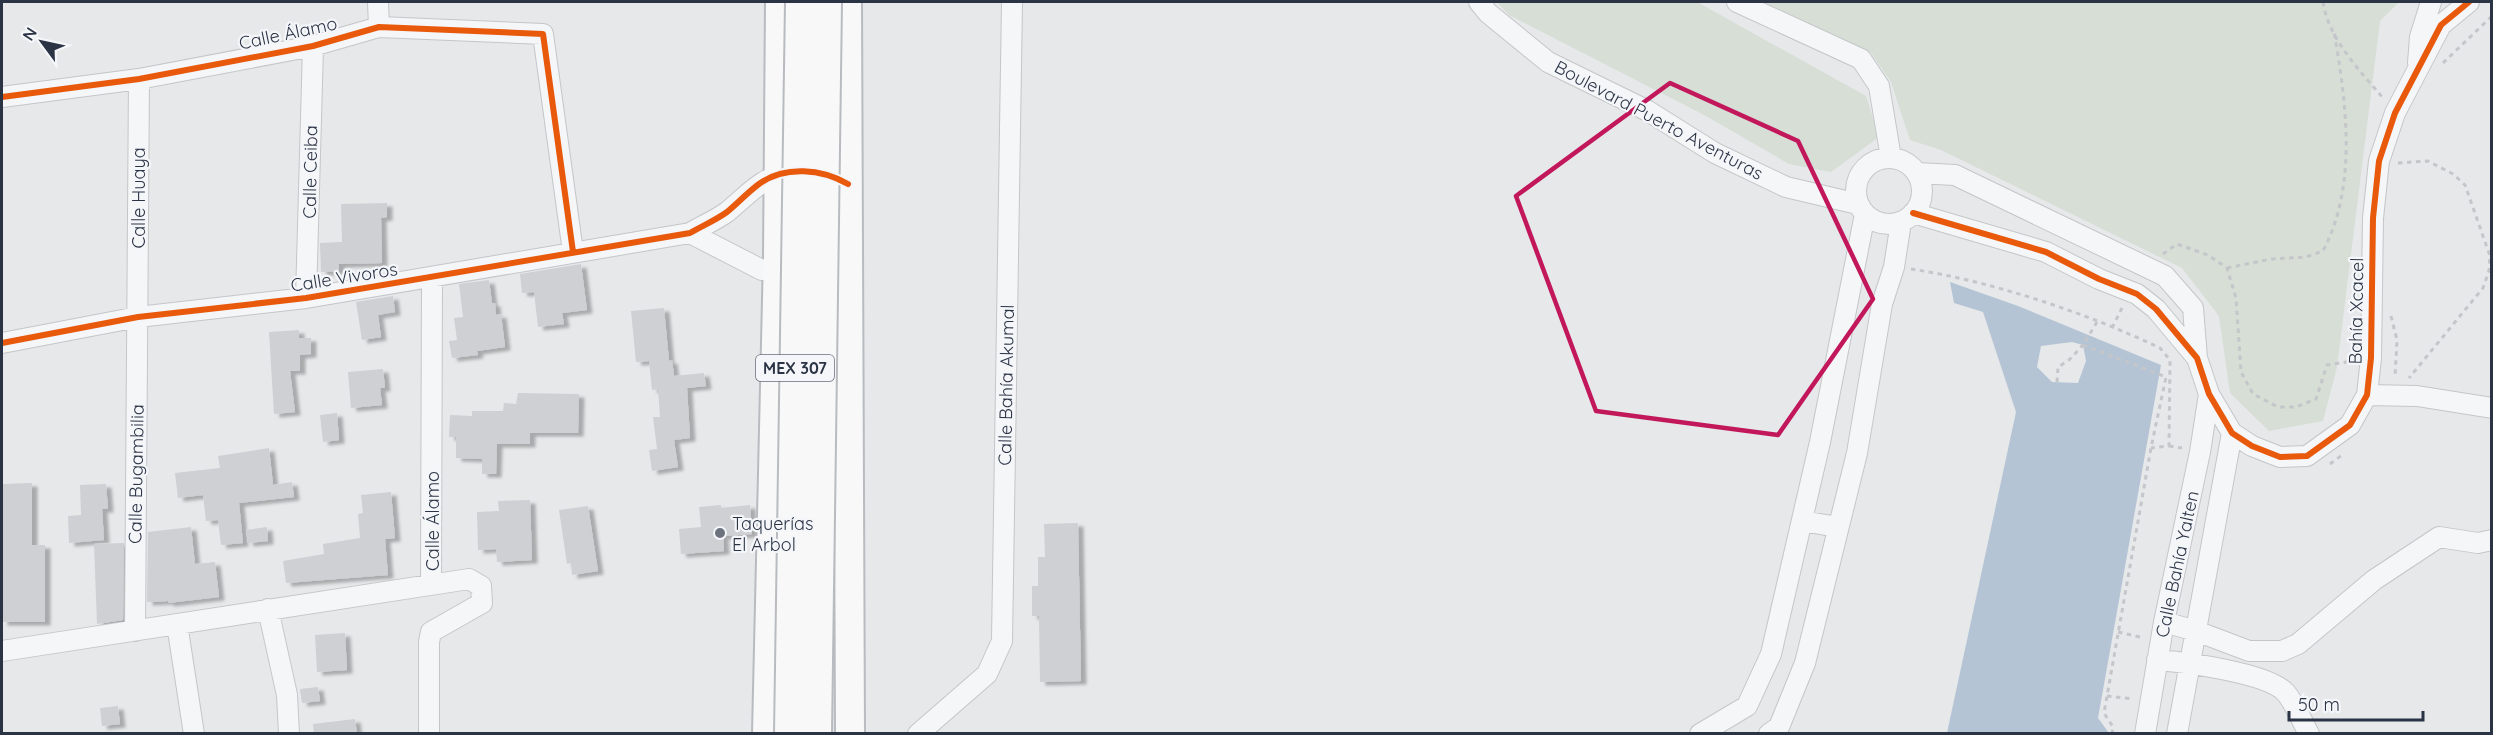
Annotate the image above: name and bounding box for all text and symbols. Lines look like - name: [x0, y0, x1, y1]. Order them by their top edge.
- street label: Calle Álamo: [237, 11, 339, 55]
- north arrow: [12, 12, 72, 72]
- text: N: [18, 23, 41, 44]
- street label: Boulevard Puerto Aventuras: [1551, 55, 1767, 185]
- street label: Calle Ceiba: [298, 125, 322, 219]
- street label: Calle Huaya: [127, 147, 150, 249]
- street label: Calle Vivoros: [289, 257, 399, 297]
- street label: Bahía Xcacel: [2344, 257, 2368, 365]
- street label: Calle Bahía Akumal: [993, 304, 1019, 466]
- road number: MEX 307: [756, 355, 834, 381]
- street label: Calle Bugambilia: [123, 404, 149, 544]
- street label: Calle Álamo: [421, 471, 444, 571]
- street label: Calle Bahía Yalten: [2150, 489, 2204, 639]
- place label: Taquerías El Arbol: [732, 512, 813, 556]
- marker: Taquerías El Arbol: [713, 526, 727, 540]
- scale bar: [2289, 684, 2422, 722]
- text: 50 m: [2298, 693, 2340, 716]

